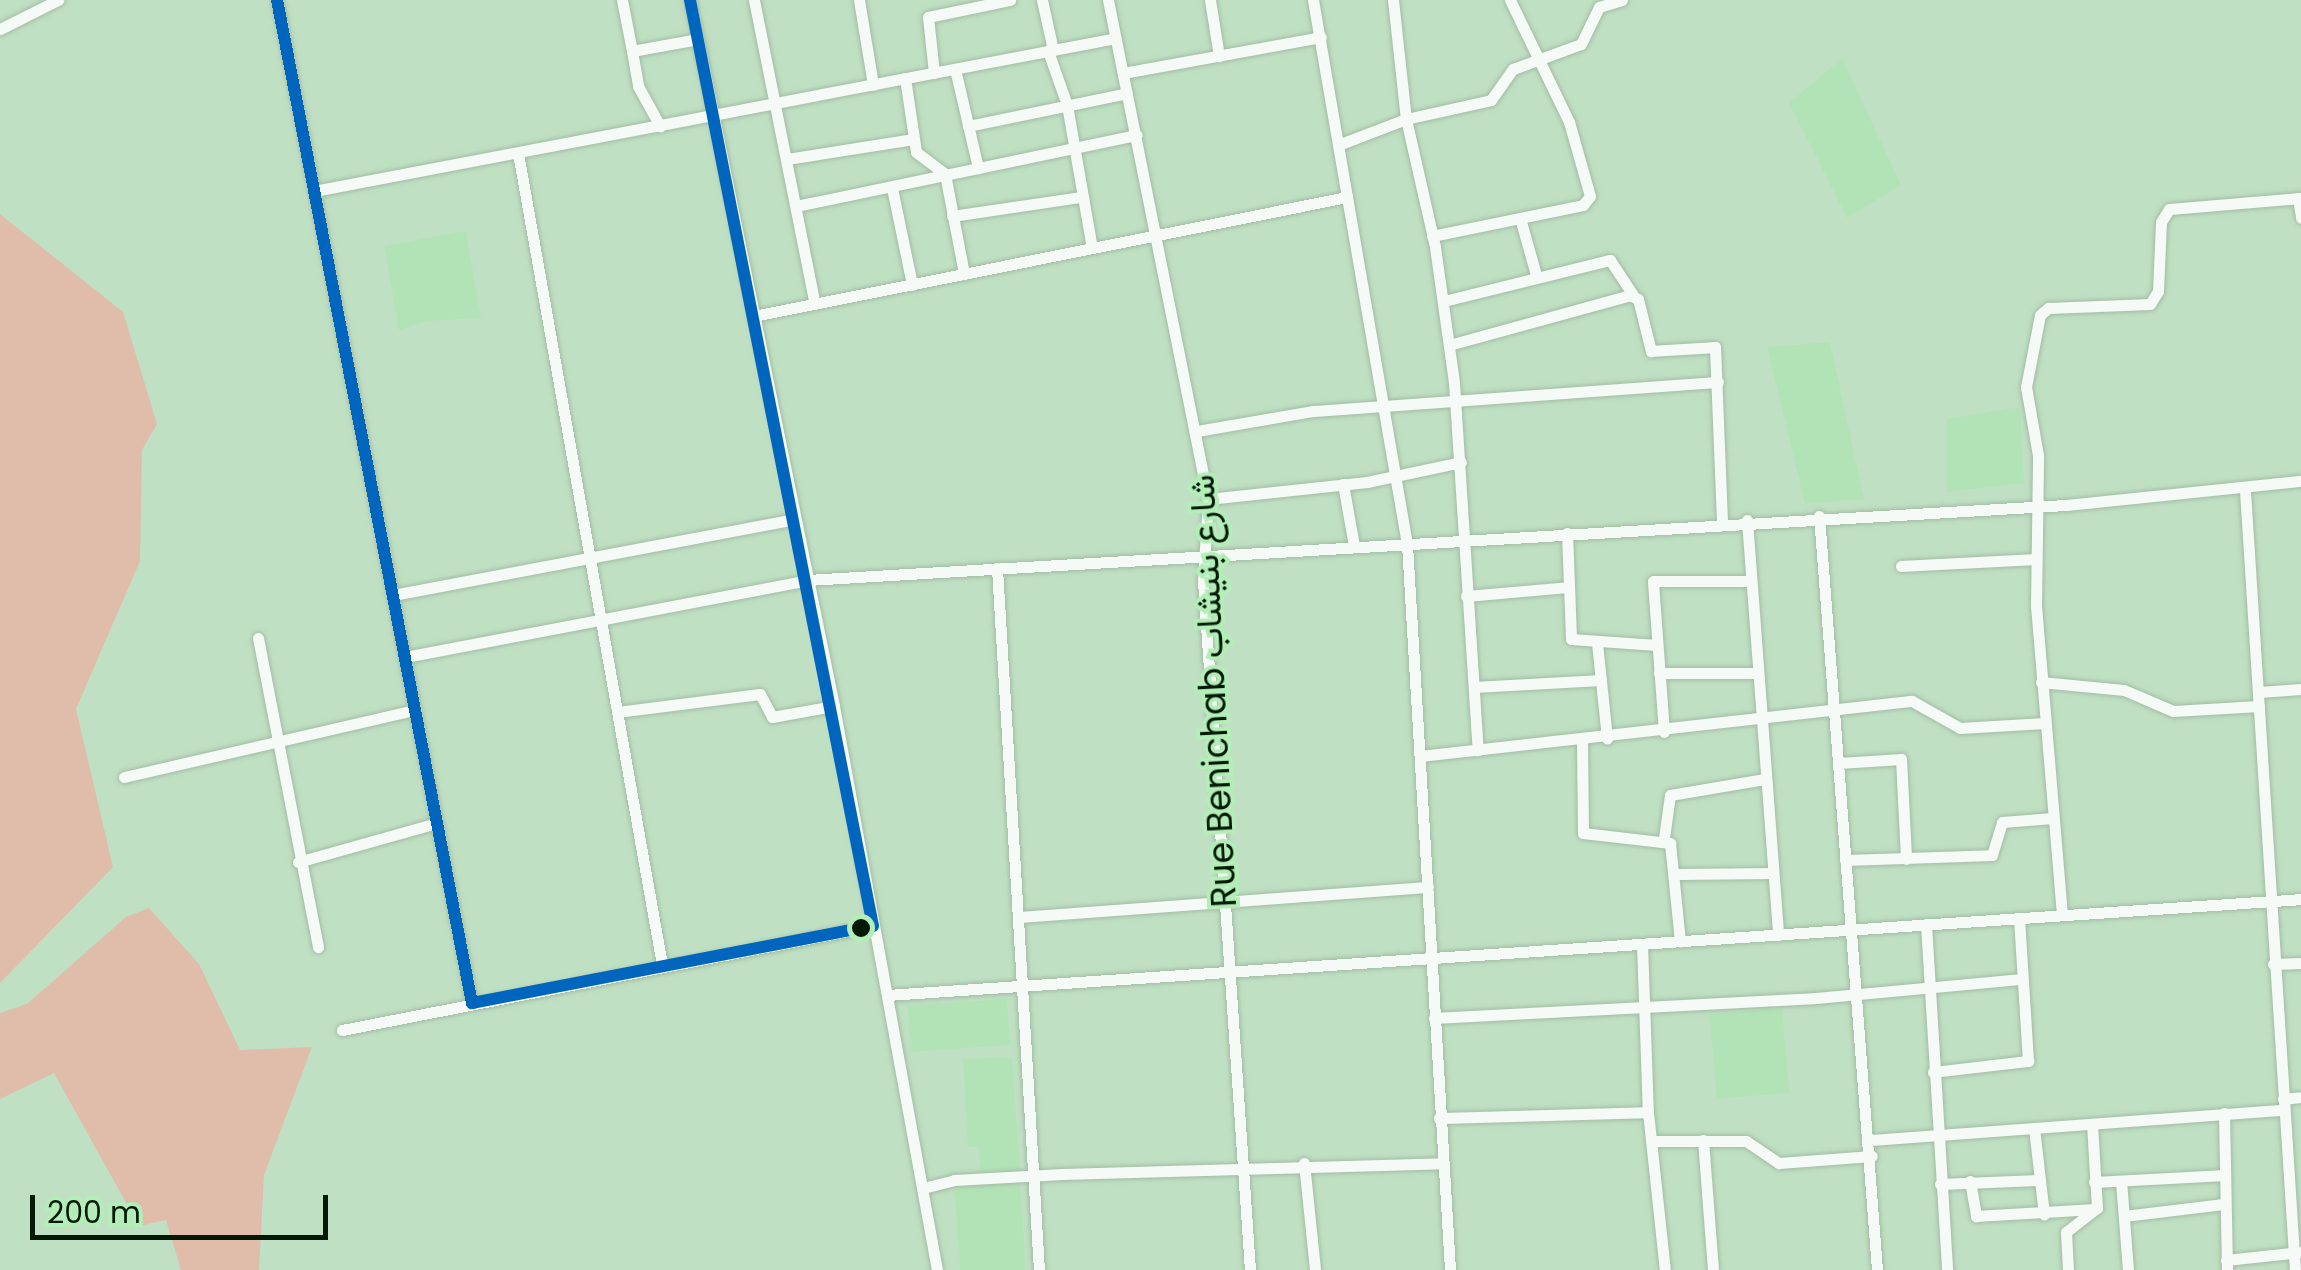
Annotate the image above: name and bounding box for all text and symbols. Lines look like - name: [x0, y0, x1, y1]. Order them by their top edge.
- street label: Rue Benichab شارع بنيشاب: [1181, 474, 1245, 908]
- unlabelled marker: [851, 918, 871, 938]
- scale bar: [35, 1175, 332, 1237]
- text: 200 m: [47, 1191, 141, 1234]

